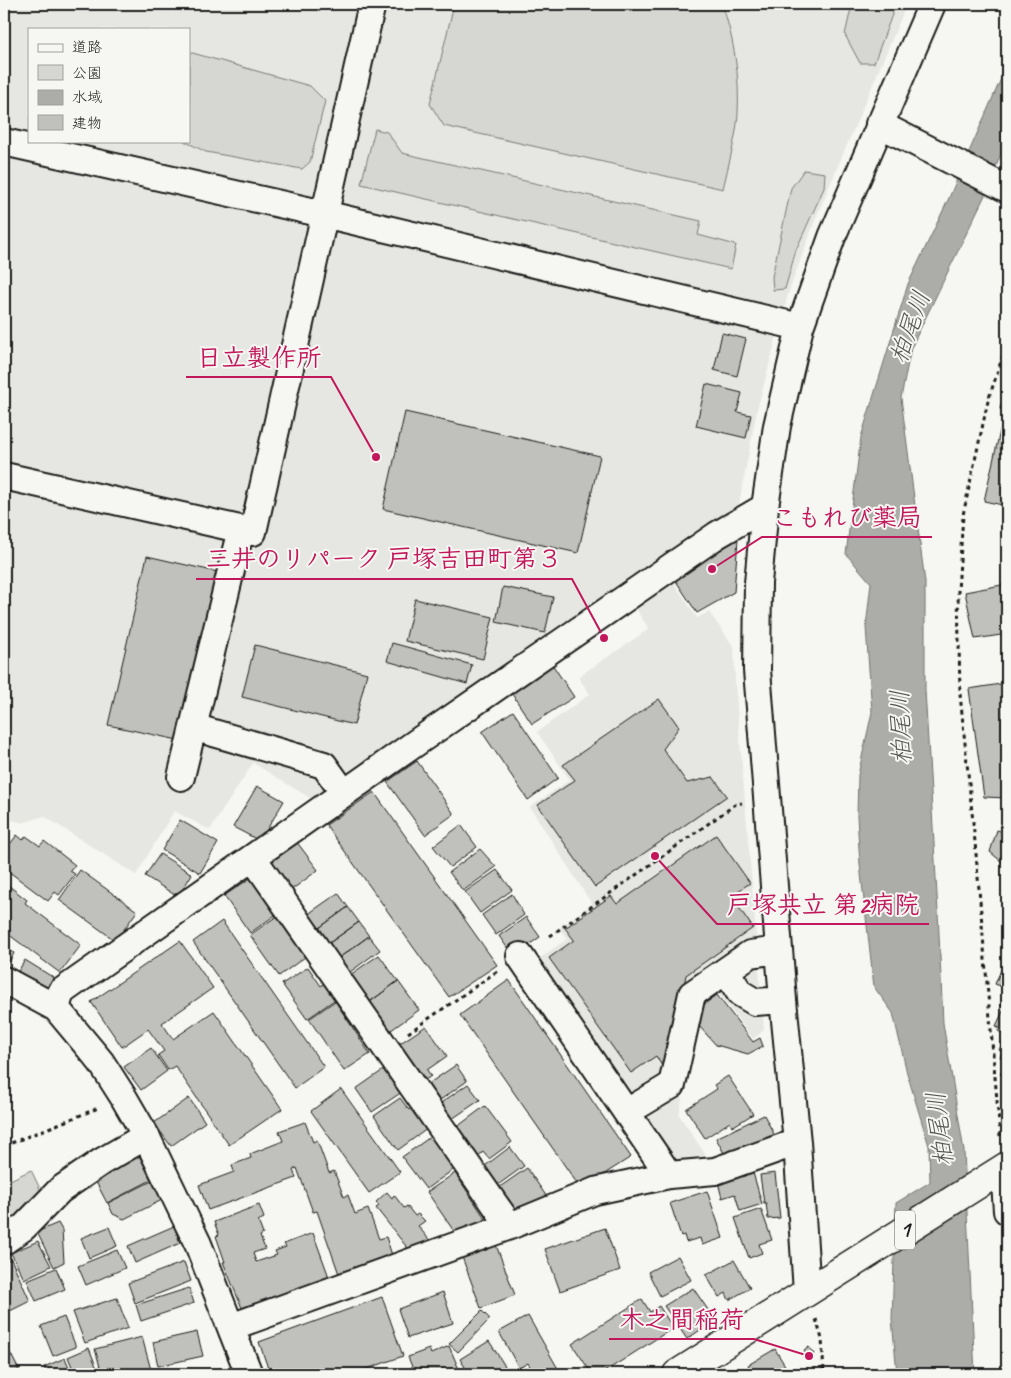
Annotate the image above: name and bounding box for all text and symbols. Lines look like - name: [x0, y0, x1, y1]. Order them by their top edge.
- legend: [28, 28, 190, 142]
- text: 道路: [72, 38, 102, 57]
- text: 公園: [72, 64, 102, 83]
- text: 水域: [72, 88, 102, 107]
- text: 建物: [72, 114, 102, 133]
- water label: 柏尾川: [882, 286, 938, 368]
- callout: 日立製作所: [186, 337, 331, 377]
- text: 日立製作所: [196, 342, 322, 374]
- callout: こもれび薬局: [762, 497, 932, 537]
- text: こもれび薬局: [772, 502, 922, 534]
- callout: 三井のリパーク 戸塚吉田町第３: [196, 539, 572, 579]
- text: 三井のリパーク 戸塚吉田町第３: [206, 543, 562, 575]
- water label: 柏尾川: [884, 689, 918, 765]
- callout: 戸塚共立 第2病院: [717, 884, 929, 924]
- text: 戸塚共立 第2病院: [727, 889, 919, 921]
- water label: 柏尾川: [920, 1090, 960, 1168]
- road number: 1: [895, 1210, 915, 1250]
- callout: 木之間稲荷: [609, 1299, 754, 1339]
- text: 木之間稲荷: [619, 1304, 745, 1336]

